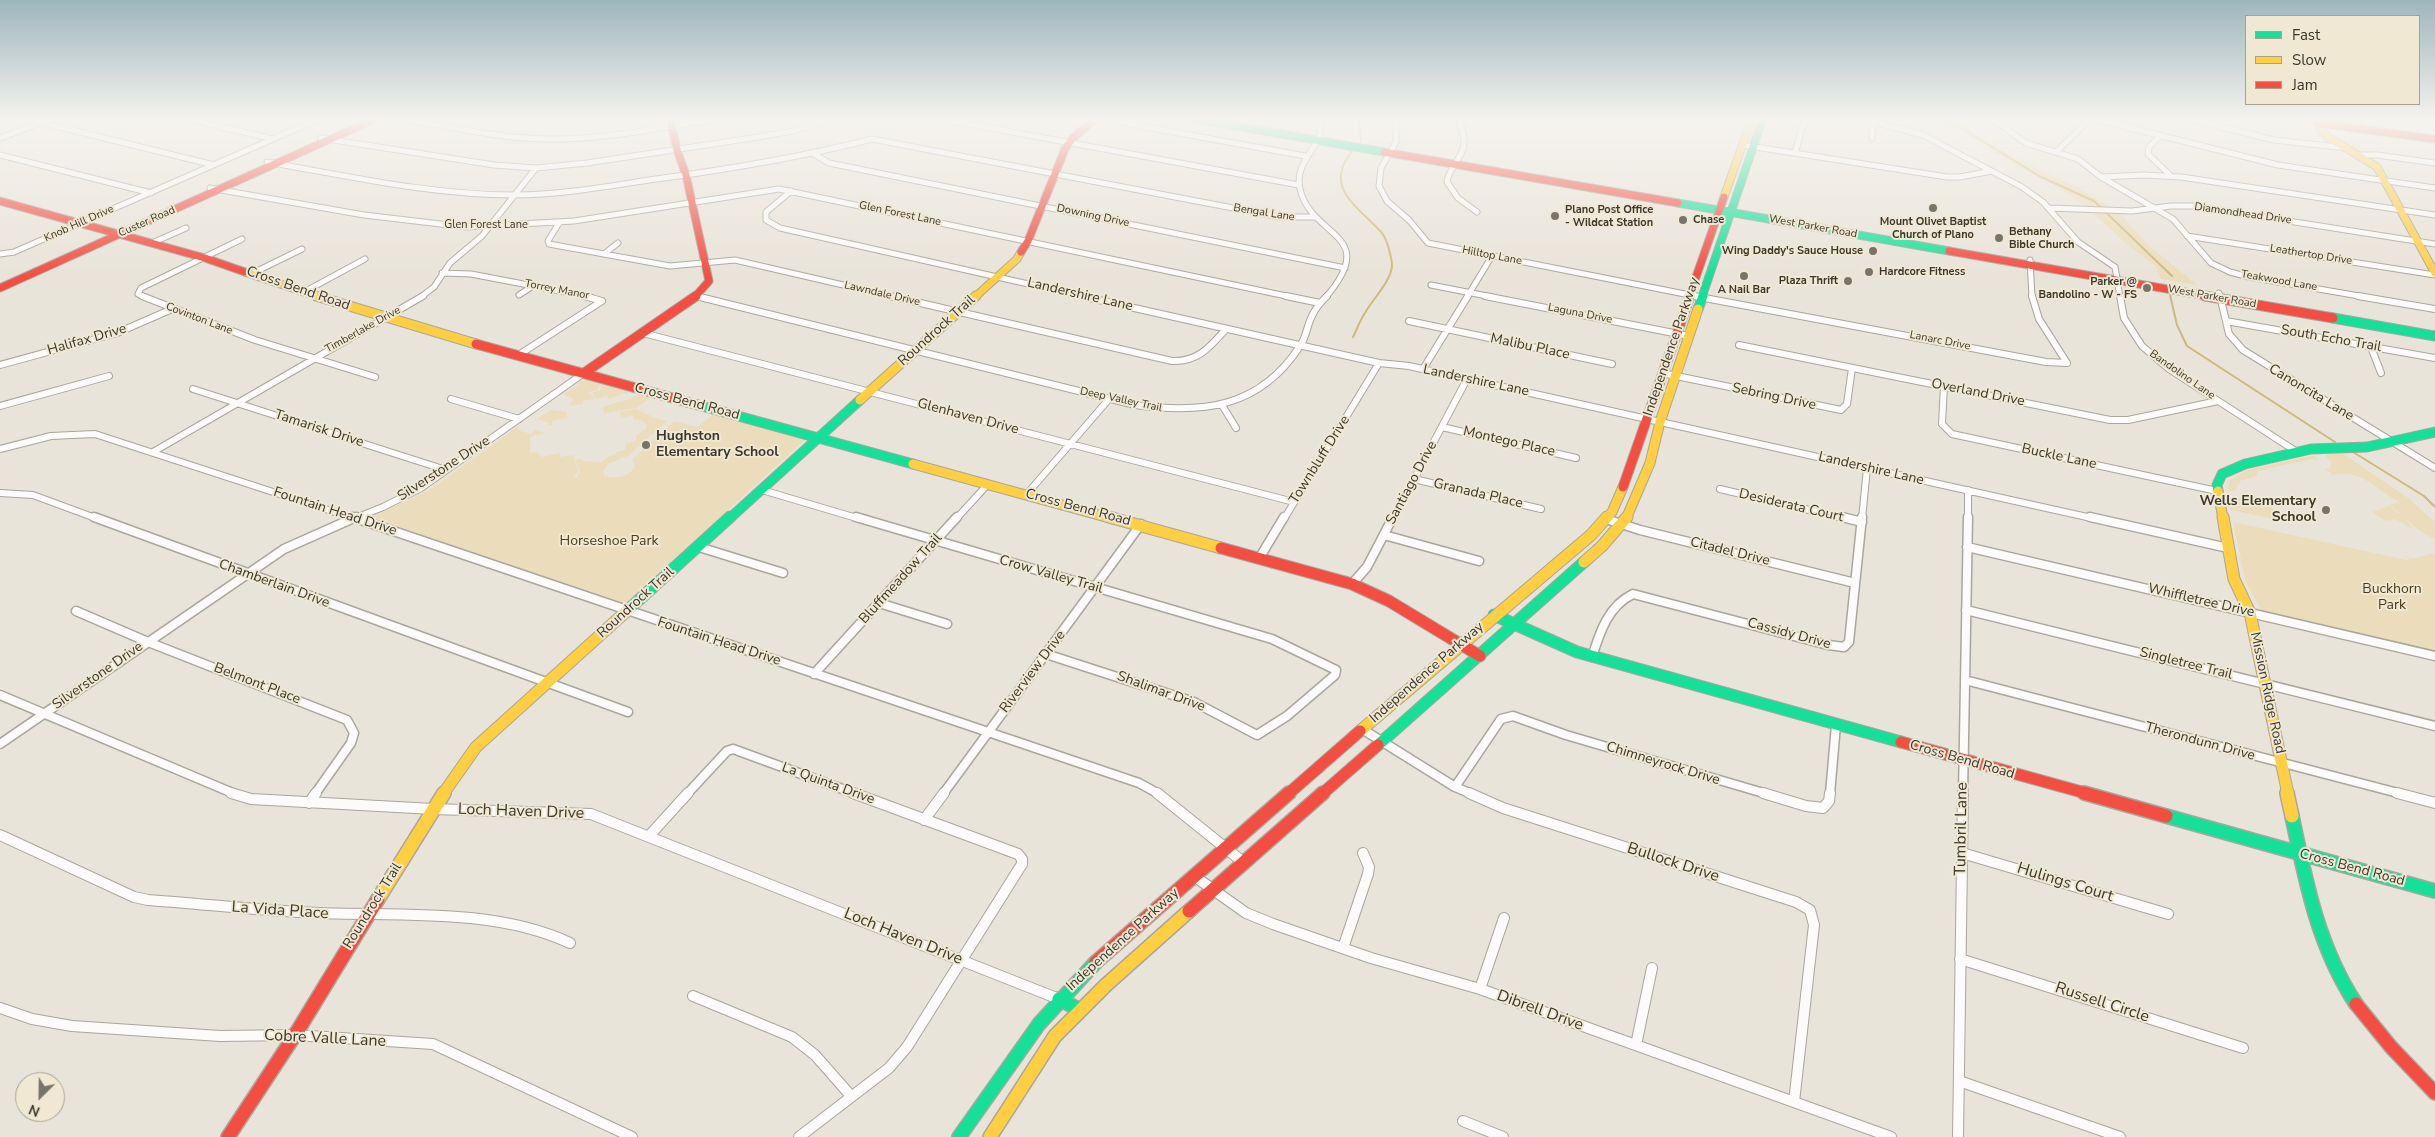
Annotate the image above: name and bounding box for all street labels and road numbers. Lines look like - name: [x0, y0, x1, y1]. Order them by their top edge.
- street label: Glen Forest Lane: [858, 199, 942, 229]
- street label: Diamondhead Drive: [2194, 201, 2292, 227]
- street label: Downing Drive: [1056, 202, 1130, 230]
- street label: Bengal Lane: [1232, 202, 1296, 224]
- street label: Knob Hill Drive: [42, 203, 116, 245]
- street label: Custer Road: [117, 204, 177, 240]
- street label: West Parker Road: [1768, 213, 1858, 241]
- street label: Glen Forest Lane: [444, 218, 528, 232]
- street label: Leathertop Drive: [2269, 242, 2353, 268]
- street label: Hilltop Lane: [1461, 244, 1523, 268]
- street label: Cross Bend Road: [244, 263, 352, 315]
- street label: Teakwood Lane: [2240, 268, 2318, 294]
- street label: Landershire Lane: [1026, 275, 1134, 315]
- street label: Independence Parkway: [1640, 275, 1704, 419]
- street label: Torrey Manor: [524, 277, 590, 303]
- street label: Lawndale Drive: [843, 279, 921, 309]
- street label: West Parker Road: [2167, 283, 2257, 311]
- street label: Roundrock Trail: [895, 292, 979, 370]
- street label: Covinton Lane: [164, 300, 234, 338]
- street label: Laguna Drive: [1547, 301, 1613, 327]
- street label: Timberlake Drive: [323, 304, 403, 356]
- street label: Halifax Drive: [45, 321, 129, 359]
- street label: South Echo Trail: [2279, 322, 2383, 356]
- street label: Lanarc Drive: [1908, 329, 1972, 353]
- street label: Malibu Place: [1489, 330, 1571, 364]
- street label: Bandolino Lane: [2147, 348, 2217, 402]
- street label: Canoncita Lane: [2265, 361, 2357, 425]
- street label: Landershire Lane: [1422, 362, 1530, 400]
- street label: Overland Drive: [1930, 376, 2026, 410]
- street label: Cross Bend Road: [632, 380, 742, 424]
- street label: Sebring Drive: [1730, 380, 1818, 414]
- street label: Deep Valley Trail: [1079, 385, 1163, 415]
- street label: Glenhaven Drive: [915, 395, 1021, 439]
- street label: Tamarisk Drive: [272, 407, 366, 451]
- street label: Townbluff Drive: [1286, 413, 1354, 507]
- street label: Montego Place: [1461, 423, 1557, 461]
- street label: Silverstone Drive: [395, 433, 493, 505]
- street label: Santiago Drive: [1383, 438, 1441, 528]
- street label: Buckle Lane: [2020, 441, 2098, 473]
- street label: Landershire Lane: [1817, 449, 1925, 489]
- street label: Granada Place: [1432, 476, 1524, 512]
- street label: Fountain Head Drive: [271, 484, 399, 540]
- street label: Cross Bend Road: [1023, 486, 1133, 530]
- street label: Desiderata Court: [1737, 486, 1845, 526]
- street label: Bluffmeadow Trail: [856, 530, 946, 628]
- street label: Citadel Drive: [1688, 534, 1772, 570]
- street label: Crow Valley Trail: [997, 552, 1105, 598]
- street label: Chamberlain Drive: [216, 556, 332, 612]
- street label: Roundrock Trail: [594, 564, 678, 642]
- street label: Whiffletree Drive: [2146, 581, 2256, 621]
- street label: Fountain Head Drive: [655, 614, 783, 670]
- street label: Cassidy Drive: [1746, 615, 1832, 653]
- street label: Independence Parkway: [1367, 619, 1487, 727]
- street label: Riverview Drive: [997, 627, 1069, 717]
- street label: Mission Ridge Road: [2246, 631, 2288, 755]
- street label: Silverstone Drive: [49, 638, 147, 714]
- street label: Singletree Trail: [2138, 644, 2234, 684]
- street label: Belmont Place: [211, 660, 303, 708]
- street label: Shalimar Drive: [1115, 668, 1207, 716]
- street label: Therondunn Drive: [2143, 719, 2257, 765]
- street label: Cross Bend Road: [1908, 737, 2016, 783]
- street label: Chimneyrock Drive: [1604, 739, 1722, 789]
- street label: La Quinta Drive: [779, 759, 877, 809]
- street label: Tumbril Lane: [1952, 782, 1972, 876]
- street label: Loch Haven Drive: [457, 800, 585, 824]
- street label: Bullock Drive: [1625, 839, 1721, 887]
- street label: Cross Bend Road: [2297, 846, 2407, 890]
- street label: Hulings Court: [2015, 859, 2115, 907]
- street label: Roundrock Trail: [340, 860, 406, 952]
- street label: Independence Parkway: [1063, 885, 1183, 995]
- street label: La Vida Place: [231, 898, 329, 924]
- street label: Loch Haven Drive: [841, 904, 965, 970]
- street label: Russell Circle: [2053, 979, 2151, 1027]
- street label: Dibrell Drive: [1494, 986, 1586, 1036]
- street label: Cobre Valle Lane: [264, 1026, 386, 1052]

